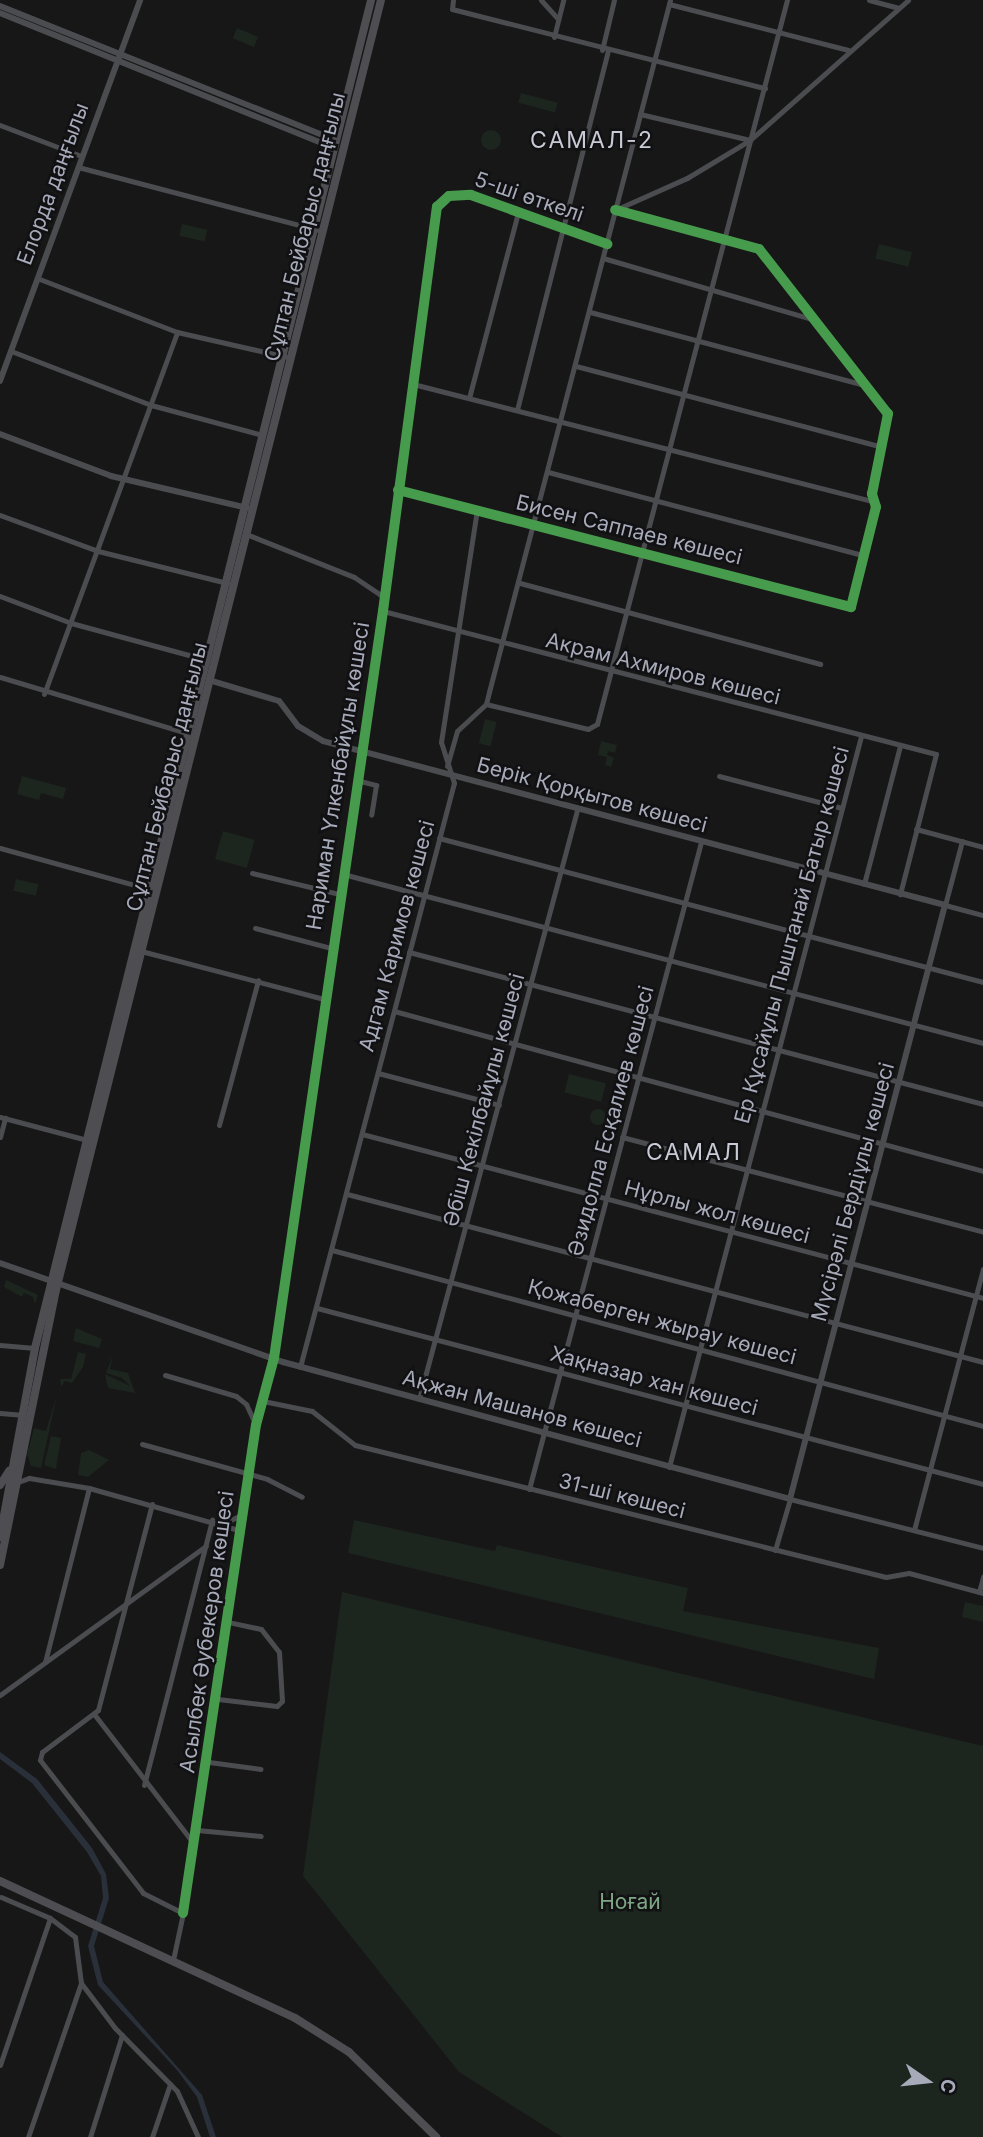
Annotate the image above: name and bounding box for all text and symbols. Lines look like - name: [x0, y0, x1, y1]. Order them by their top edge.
- street label: Сұлтан Бейбарыс даңғылы: [259, 90, 351, 364]
- street label: Елорда даңғылы: [12, 99, 94, 269]
- district label: САМАЛ-2: [531, 126, 653, 154]
- street label: 5-ші өткелі: [471, 167, 587, 227]
- street label: Бисен Саппаев көшесі: [513, 490, 745, 570]
- street label: Нариман Үлкенбайұлы көшесі: [301, 620, 375, 932]
- street label: Акрам Ахмиров көшесі: [543, 628, 783, 710]
- street label: Сұлтан Бейбарыс даңғылы: [121, 640, 213, 914]
- street label: Ер Құсайұлы Пыштанай Батыр көшесі: [729, 744, 855, 1126]
- street label: Берік Қорқытов көшесі: [474, 752, 710, 838]
- street label: Адгам Каримов көшесі: [354, 818, 440, 1054]
- street label: Әбіш Кекілбайұлы көшесі: [438, 971, 530, 1229]
- street label: Әзидолла Есқалиев көшесі: [563, 983, 659, 1259]
- street label: Мүсірәлі Бердіұлы көшесі: [806, 1060, 900, 1324]
- district label: САМАЛ: [647, 1138, 741, 1166]
- street label: Нұрлы жол көшесі: [621, 1175, 813, 1249]
- street label: Қожаберген жырау көшесі: [525, 1274, 799, 1370]
- street label: Хақназар хан көшесі: [548, 1341, 760, 1421]
- street label: Ақжан Машанов көшесі: [400, 1365, 644, 1453]
- street label: 31-ші көшесі: [556, 1468, 688, 1524]
- street label: Асылбек Әубекеров көшесі: [175, 1489, 239, 1775]
- park label: Ноғай: [599, 1889, 661, 1915]
- north arrow: [892, 2046, 962, 2116]
- text: С: [935, 2077, 961, 2096]

